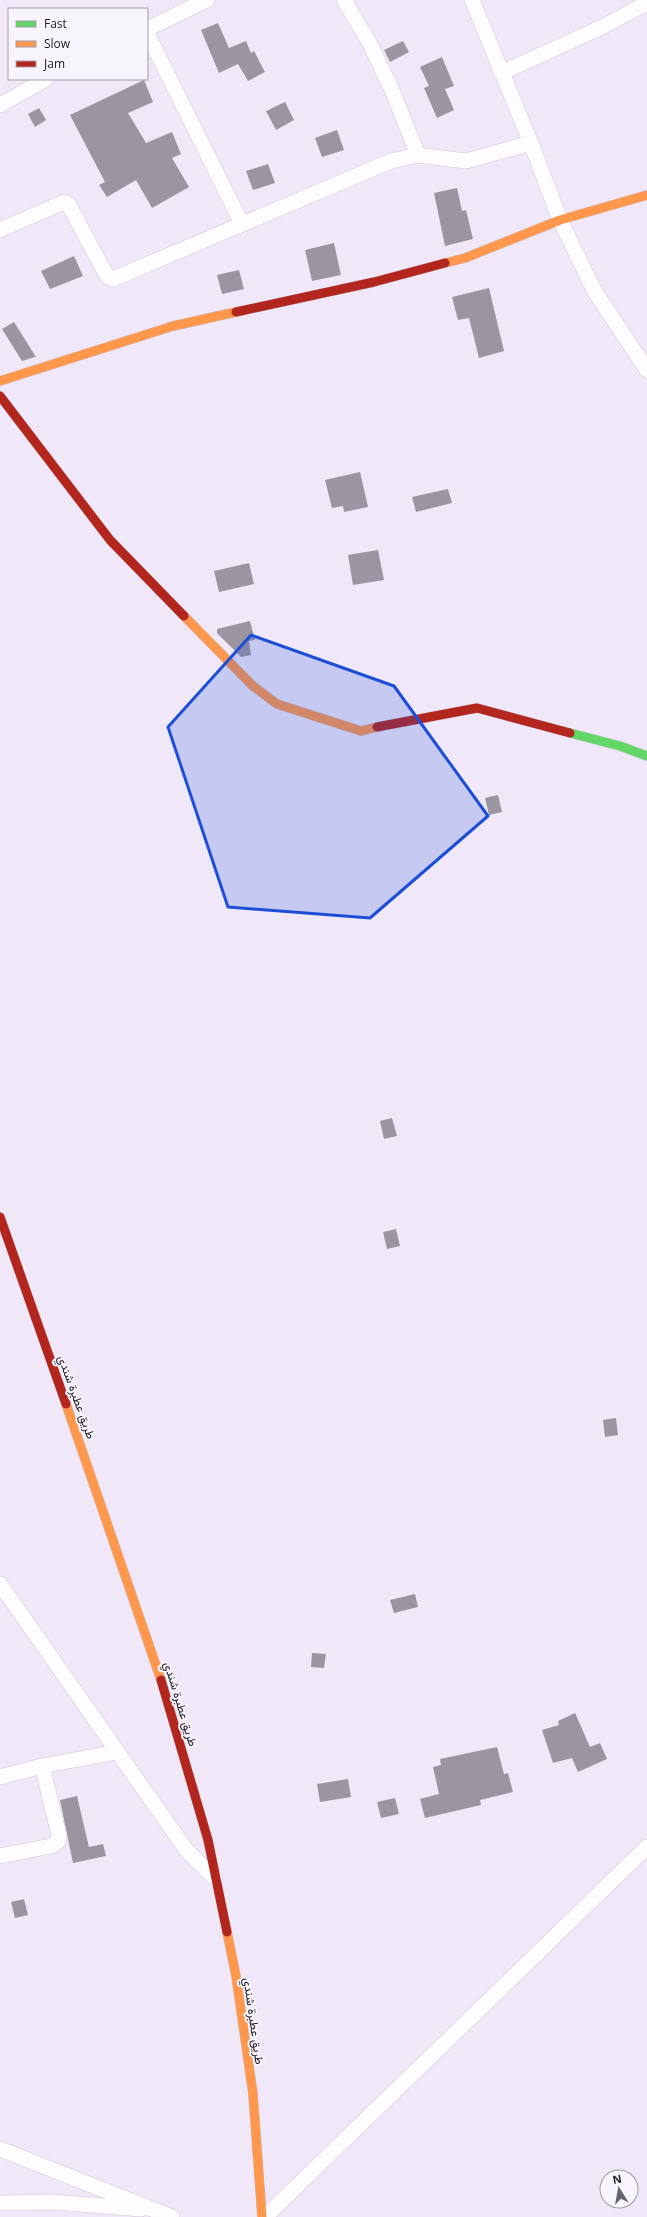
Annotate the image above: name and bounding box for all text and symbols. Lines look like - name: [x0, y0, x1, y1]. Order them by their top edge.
- legend: [8, 8, 148, 80]
- text: Fast: [44, 15, 67, 32]
- text: Slow: [44, 35, 71, 52]
- text: Jam: [43, 55, 65, 72]
- street label: طريق عطبرة شندي: [52, 1353, 100, 1442]
- street label: طريق عطبرة شندي: [158, 1660, 202, 1749]
- street label: طريق عطبرة شندي: [237, 1976, 269, 2066]
- north arrow: [599, 2169, 639, 2209]
- text: N: [611, 2170, 623, 2187]

